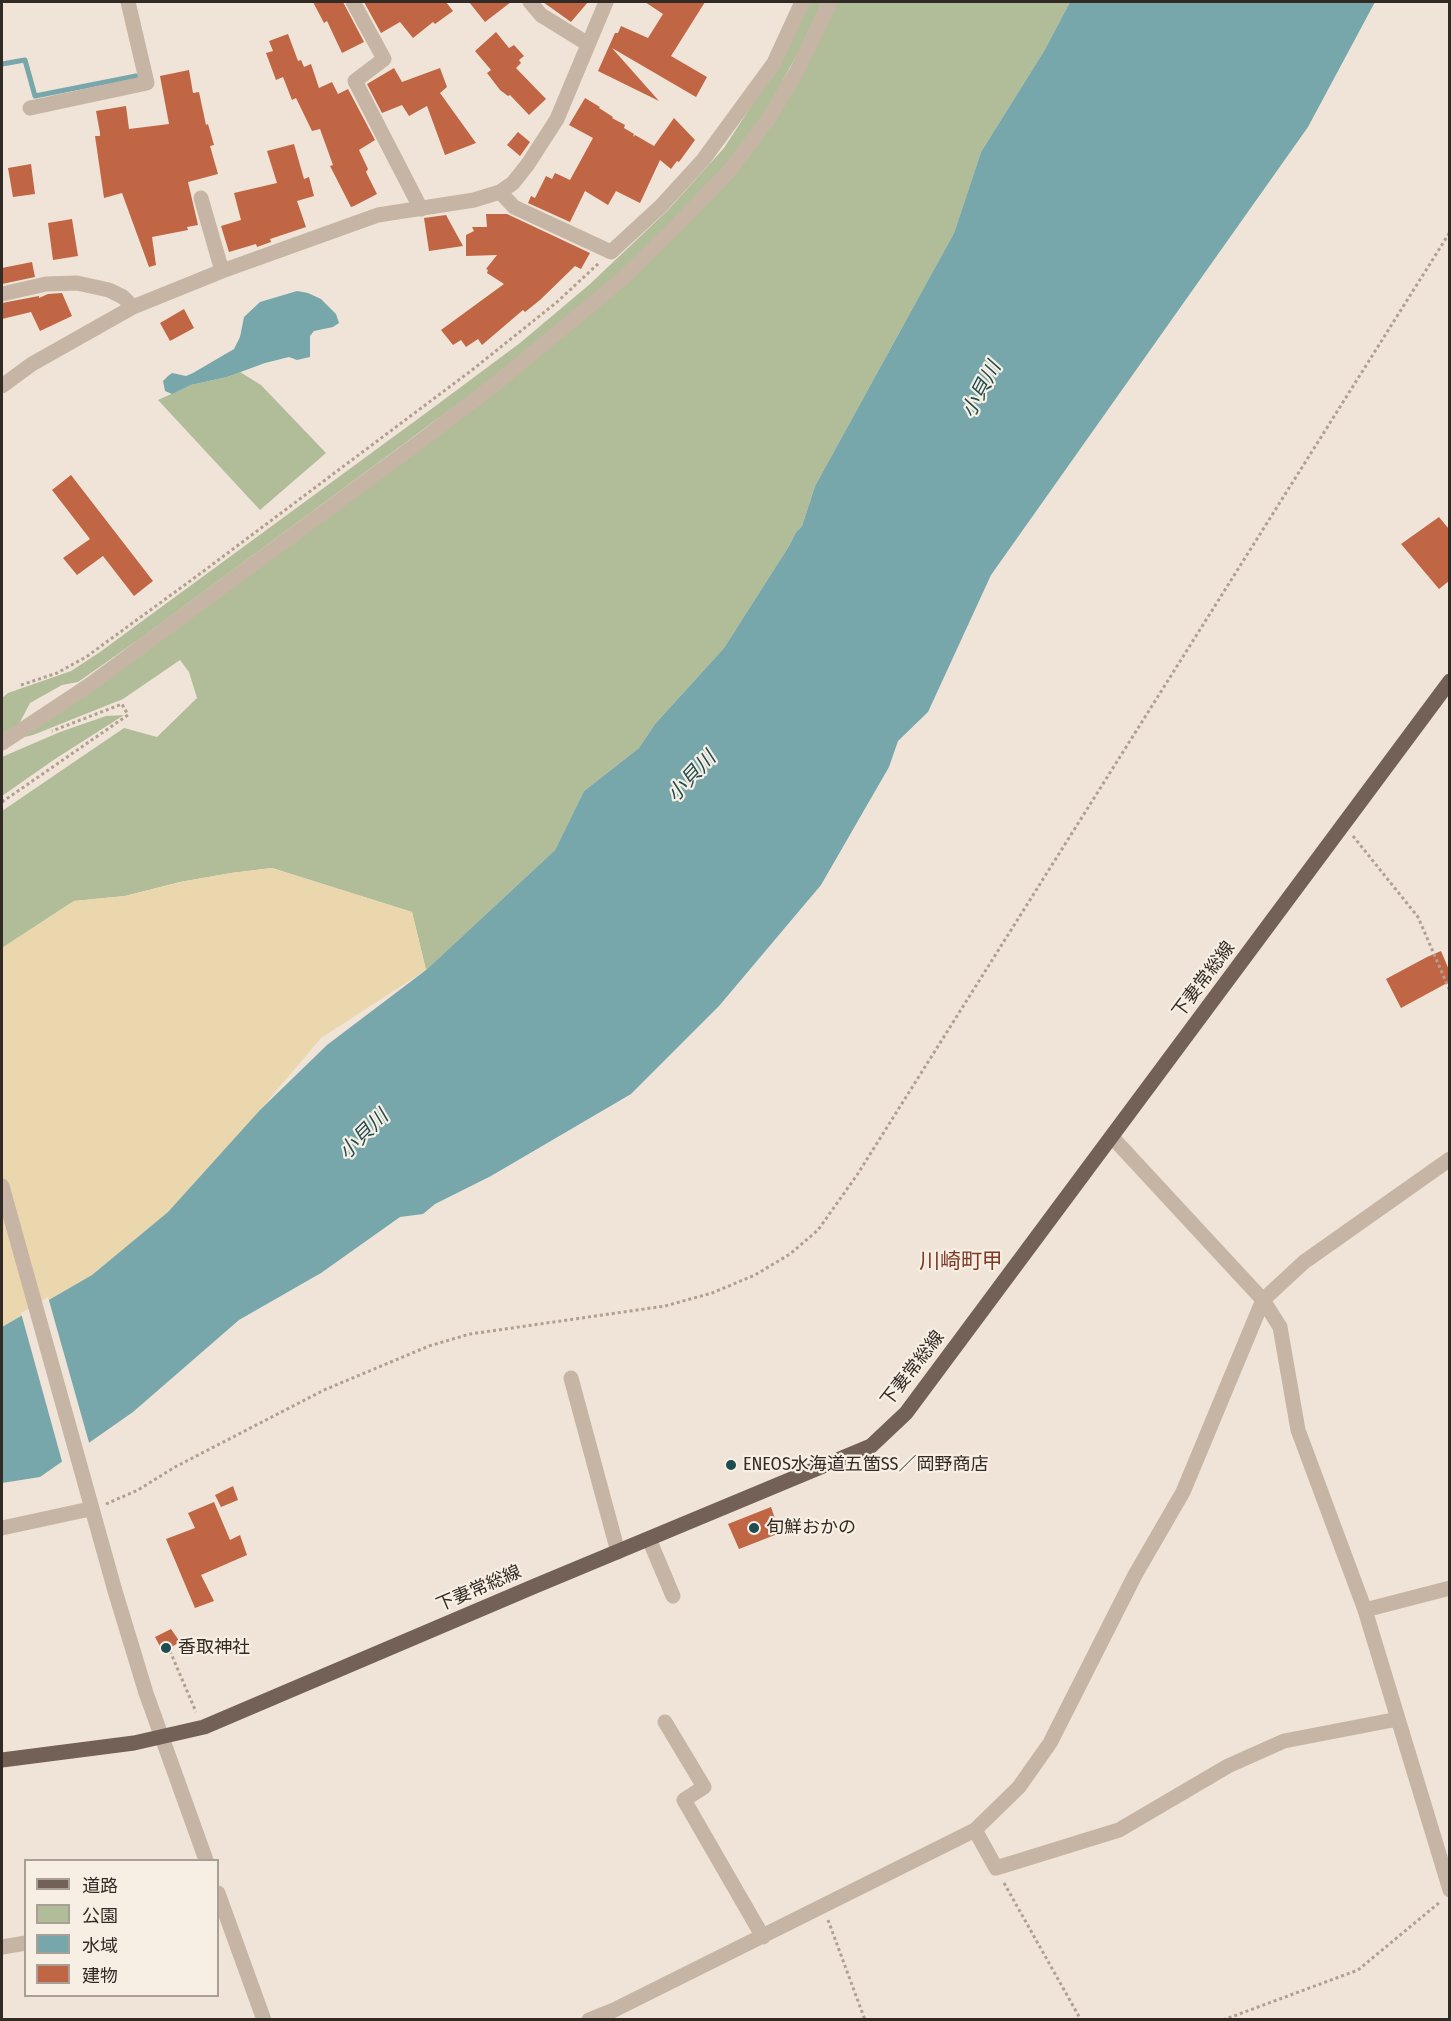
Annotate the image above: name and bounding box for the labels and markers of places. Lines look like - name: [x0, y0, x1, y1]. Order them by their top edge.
- place label: ENEOS水海道五箇SS／岡野商店: [743, 1454, 988, 1476]
- marker: ENEOS水海道五箇SS／岡野商店: [724, 1458, 738, 1472]
- place label: 旬鮮おかの: [766, 1517, 856, 1539]
- marker: 旬鮮おかの: [747, 1521, 761, 1535]
- place label: 香取神社: [178, 1637, 250, 1659]
- marker: 香取神社: [159, 1641, 173, 1655]

